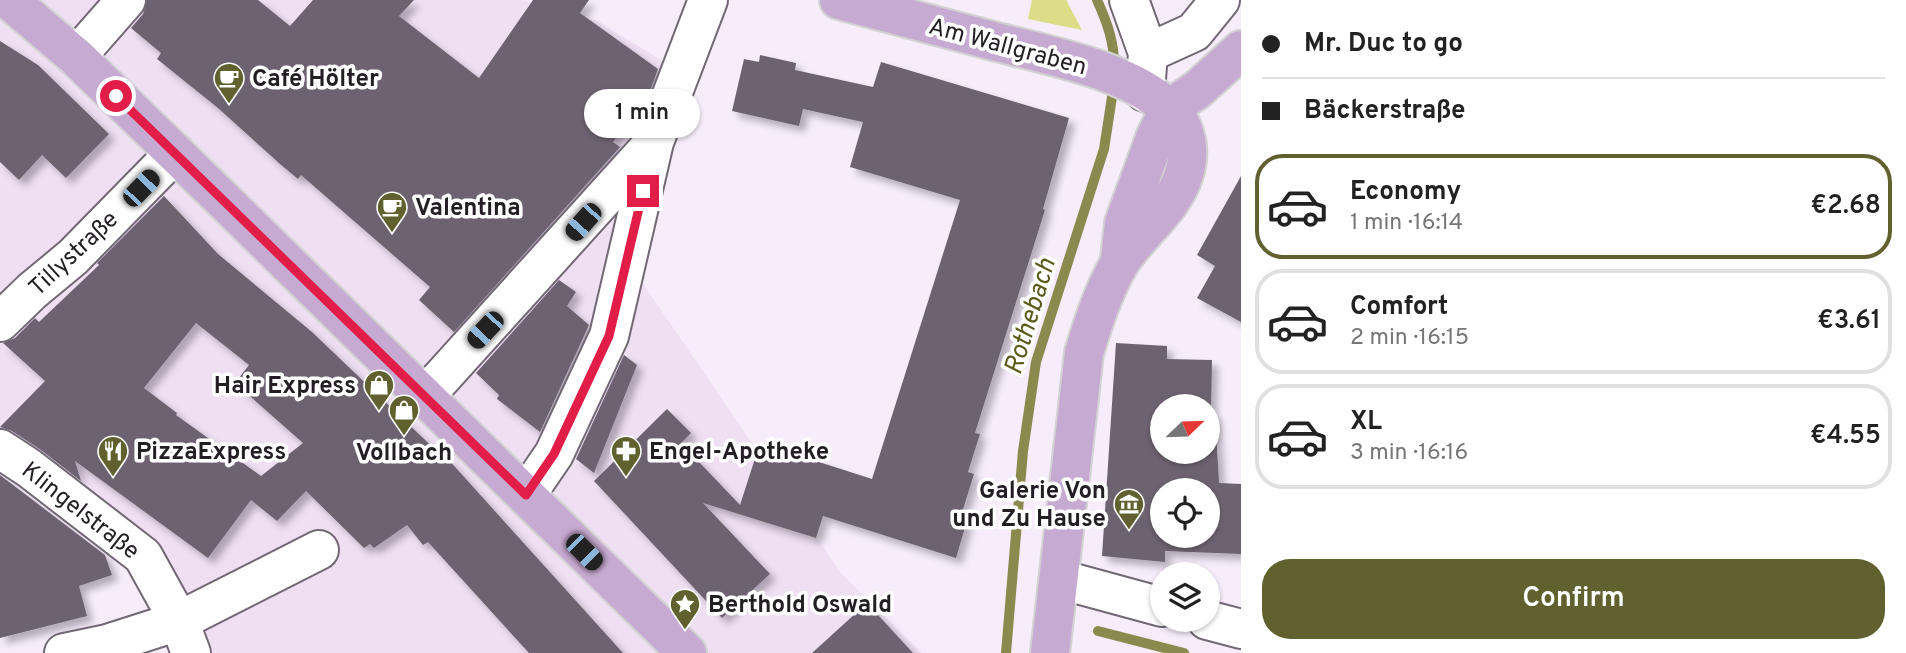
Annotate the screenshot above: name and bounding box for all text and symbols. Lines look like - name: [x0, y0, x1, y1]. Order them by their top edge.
- street label: Am Wallgraben: [925, 12, 1090, 83]
- text: Mr. Duc to go: [1304, 28, 1463, 61]
- cafe icon: Café Hölter: [212, 61, 246, 105]
- place label: Café Hölter: [252, 65, 379, 95]
- route start: [100, 80, 132, 112]
- callout: 1 min: [585, 90, 701, 138]
- text: Bäckerstraße: [1304, 95, 1465, 128]
- text: 1 min: [615, 99, 669, 128]
- car: [119, 166, 164, 210]
- route end: [627, 175, 659, 207]
- icon: car: [1266, 175, 1329, 238]
- text: Economy: [1350, 176, 1461, 209]
- cafe icon: Valentina: [375, 190, 409, 234]
- text: €2.68: [1811, 190, 1881, 223]
- place label: Valentina: [415, 194, 521, 224]
- car: [562, 199, 605, 245]
- street label: Tillystraße: [23, 205, 125, 304]
- text: 1 min · 16:14: [1350, 209, 1463, 238]
- water label: Rothebach: [998, 254, 1065, 379]
- icon: car: [1266, 290, 1329, 353]
- text: Comfort: [1350, 291, 1448, 324]
- text: €3.61: [1817, 305, 1881, 338]
- car: [463, 307, 508, 353]
- text: 2 min · 16:15: [1350, 324, 1469, 353]
- shop icon: Hair Express: [362, 368, 396, 412]
- place label: Hair Express: [214, 372, 356, 402]
- shop icon: Vollbach: [387, 393, 421, 437]
- north arrow: [1150, 394, 1220, 464]
- map controls: [1150, 394, 1220, 632]
- icon: car: [1266, 405, 1329, 468]
- text: XL: [1350, 406, 1382, 439]
- text: €4.55: [1810, 420, 1881, 453]
- restaurant icon: PizzaExpress: [96, 434, 130, 478]
- pharmacy icon: Engel-Apotheke: [609, 434, 643, 478]
- place label: PizzaExpress: [136, 438, 286, 468]
- place label: Engel-Apotheke: [649, 438, 829, 468]
- place label: Vollbach: [356, 439, 452, 469]
- text: 3 min · 16:16: [1350, 439, 1468, 468]
- street label: Klingelstraße: [15, 456, 145, 567]
- place label: Galerie Von und Zu Hause: [952, 477, 1106, 535]
- button: locate: [1150, 478, 1220, 548]
- museum icon: Galerie Von und Zu Hause: [1112, 487, 1146, 531]
- car: [562, 530, 607, 574]
- button: Confirm: [1262, 559, 1885, 639]
- button: layers: [1150, 562, 1220, 632]
- place icon: Berthold Oswald: [668, 587, 702, 631]
- place label: Berthold Oswald: [708, 591, 892, 621]

